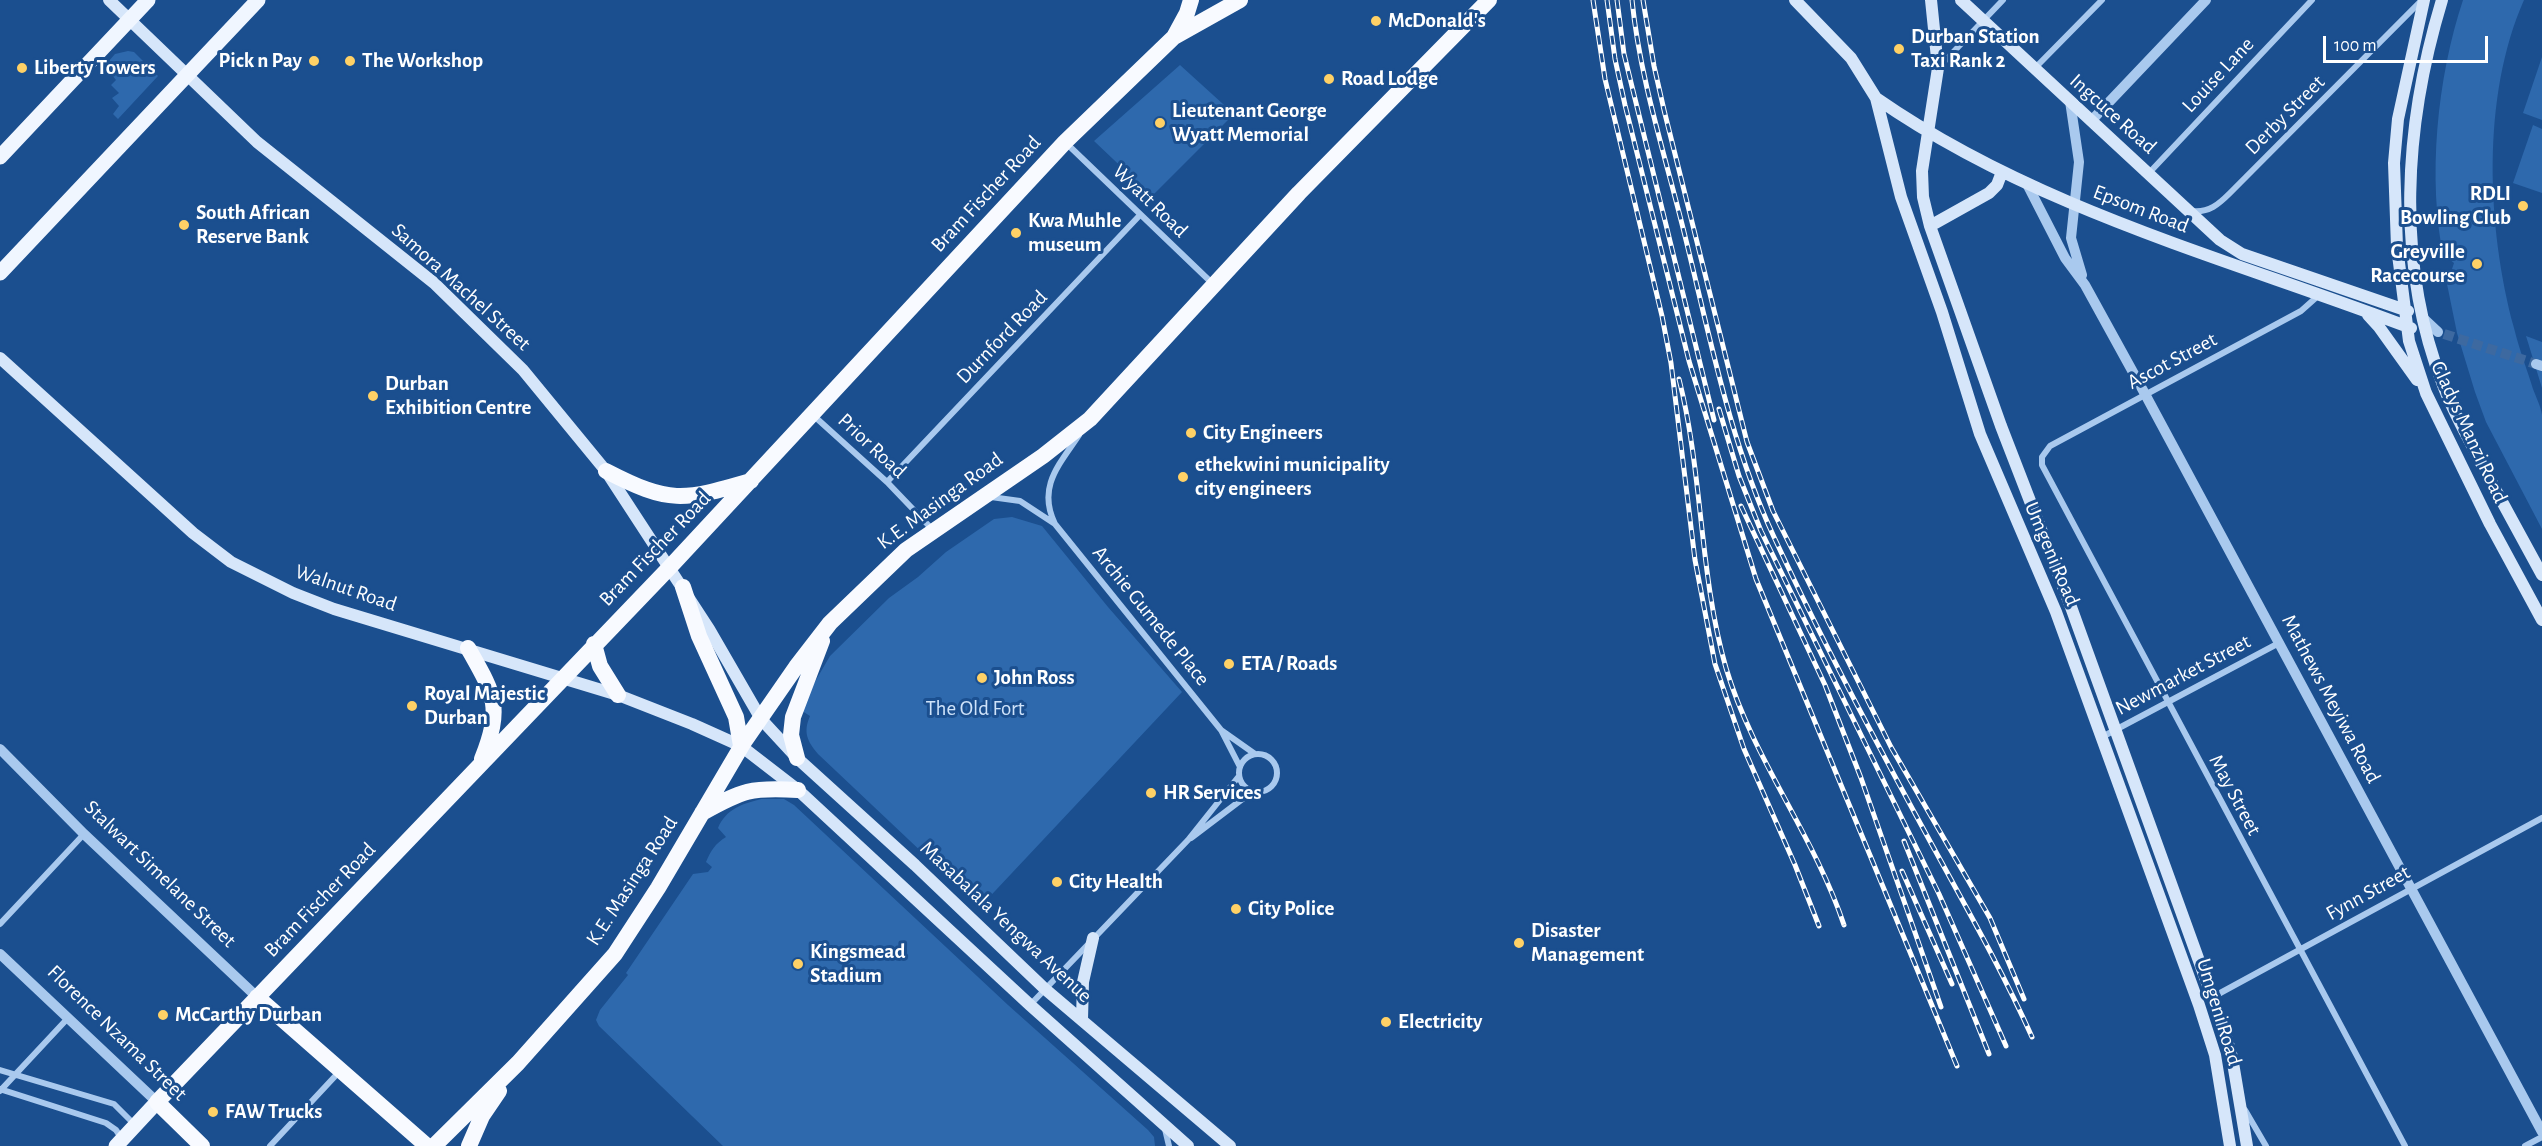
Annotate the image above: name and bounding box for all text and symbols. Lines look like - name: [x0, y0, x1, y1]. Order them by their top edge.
- place label: McDonald's: [1388, 8, 1486, 34]
- marker: McDonald's: [1369, 14, 1383, 28]
- place label: Durban Station Taxi Rank 2: [1911, 24, 2040, 74]
- scale bar: [2326, 24, 2491, 62]
- street label: Louise Lane: [2177, 32, 2259, 118]
- text: 100 m: [2334, 37, 2377, 55]
- marker: Durban Station Taxi Rank 2: [1892, 42, 1906, 56]
- place label: Pick n Pay: [219, 48, 302, 74]
- place label: The Workshop: [362, 48, 483, 74]
- marker: Pick n Pay: [307, 54, 321, 68]
- marker: The Workshop: [343, 54, 357, 68]
- place label: Liberty Towers: [34, 55, 156, 81]
- marker: Liberty Towers: [15, 61, 29, 75]
- place label: Road Lodge: [1341, 66, 1438, 92]
- street label: Ingcuce Road: [2064, 68, 2162, 160]
- street label: Derby Street: [2240, 70, 2330, 160]
- marker: Road Lodge: [1322, 72, 1336, 86]
- place label: Lieutenant George Wyatt Memorial: [1172, 98, 1327, 148]
- marker: Lieutenant George Wyatt Memorial: [1153, 116, 1167, 130]
- street label: Bram Fischer Road: [926, 131, 1046, 257]
- street label: Wyatt Road: [1107, 159, 1193, 243]
- street label: Epsom Road: [2089, 179, 2193, 239]
- place label: RDLI Bowling Club: [2400, 181, 2511, 231]
- marker: RDLI Bowling Club: [2516, 199, 2530, 213]
- place label: South African Reserve Bank: [196, 200, 310, 250]
- place label: Kwa Muhle museum: [1028, 208, 1121, 258]
- marker: South African Reserve Bank: [177, 218, 191, 232]
- street label: Samora Machel Street: [386, 218, 536, 356]
- marker: Kwa Muhle museum: [1009, 226, 1023, 240]
- place label: Greyville Racecourse: [2370, 239, 2465, 289]
- marker: Greyville Racecourse: [2470, 257, 2484, 271]
- street label: Durnford Road: [951, 285, 1053, 389]
- street label: Ascot Street: [2123, 327, 2221, 395]
- street label: Gladys Manzi Road: [2425, 357, 2513, 507]
- place label: Durban Exhibition Centre: [385, 371, 531, 421]
- marker: Durban Exhibition Centre: [366, 389, 380, 403]
- street label: Prior Road: [832, 408, 912, 484]
- place label: City Engineers: [1203, 420, 1323, 446]
- marker: City Engineers: [1184, 426, 1198, 440]
- street label: K.E. Masinga Road: [872, 447, 1008, 555]
- place label: ethekwini municipality city engineers: [1195, 452, 1390, 502]
- marker: ethekwini municipality city engineers: [1176, 470, 1190, 484]
- street label: Bram Fischer Road: [594, 486, 716, 612]
- street label: Umgeni Road: [2019, 498, 2085, 610]
- street label: Archie Gumede Place: [1087, 541, 1215, 691]
- street label: Walnut Road: [292, 559, 400, 617]
- street label: Mathews Meyiwa Road: [2276, 610, 2386, 788]
- street label: Newmarket Street: [2111, 629, 2255, 721]
- place label: ETA / Roads: [1241, 651, 1337, 677]
- marker: ETA / Roads: [1222, 657, 1236, 671]
- place label: John Ross: [994, 665, 1075, 691]
- marker: John Ross: [975, 671, 989, 685]
- place label: Royal Majestic Durban: [424, 681, 545, 731]
- park label: The Old Fort: [926, 696, 1024, 722]
- marker: Royal Majestic Durban: [405, 699, 419, 713]
- street label: May Street: [2203, 750, 2267, 840]
- place label: HR Services: [1163, 780, 1262, 806]
- marker: HR Services: [1144, 786, 1158, 800]
- street label: Stalwart Simelane Street: [79, 795, 241, 953]
- street label: K.E. Masinga Road: [581, 812, 683, 950]
- street label: Masabalala Yengwa Avenue: [915, 836, 1097, 1008]
- street label: Bram Fischer Road: [259, 837, 381, 963]
- street label: Fynn Street: [2322, 860, 2414, 926]
- place label: City Health: [1069, 869, 1163, 895]
- marker: City Health: [1050, 875, 1064, 889]
- place label: City Police: [1248, 896, 1334, 922]
- marker: City Police: [1229, 902, 1243, 916]
- place label: Disaster Management: [1531, 918, 1644, 968]
- marker: Disaster Management: [1512, 936, 1526, 950]
- place label: Kingsmead Stadium: [810, 939, 905, 989]
- street label: Umgeni Road: [2191, 955, 2247, 1069]
- marker: Kingsmead Stadium: [791, 957, 805, 971]
- street label: Florence Nzama Street: [42, 960, 192, 1106]
- place label: McCarthy Durban: [175, 1002, 322, 1028]
- marker: McCarthy Durban: [156, 1008, 170, 1022]
- place label: Electricity: [1398, 1009, 1482, 1035]
- marker: Electricity: [1379, 1015, 1393, 1029]
- place label: FAW Trucks: [225, 1099, 322, 1125]
- marker: FAW Trucks: [206, 1105, 220, 1119]

